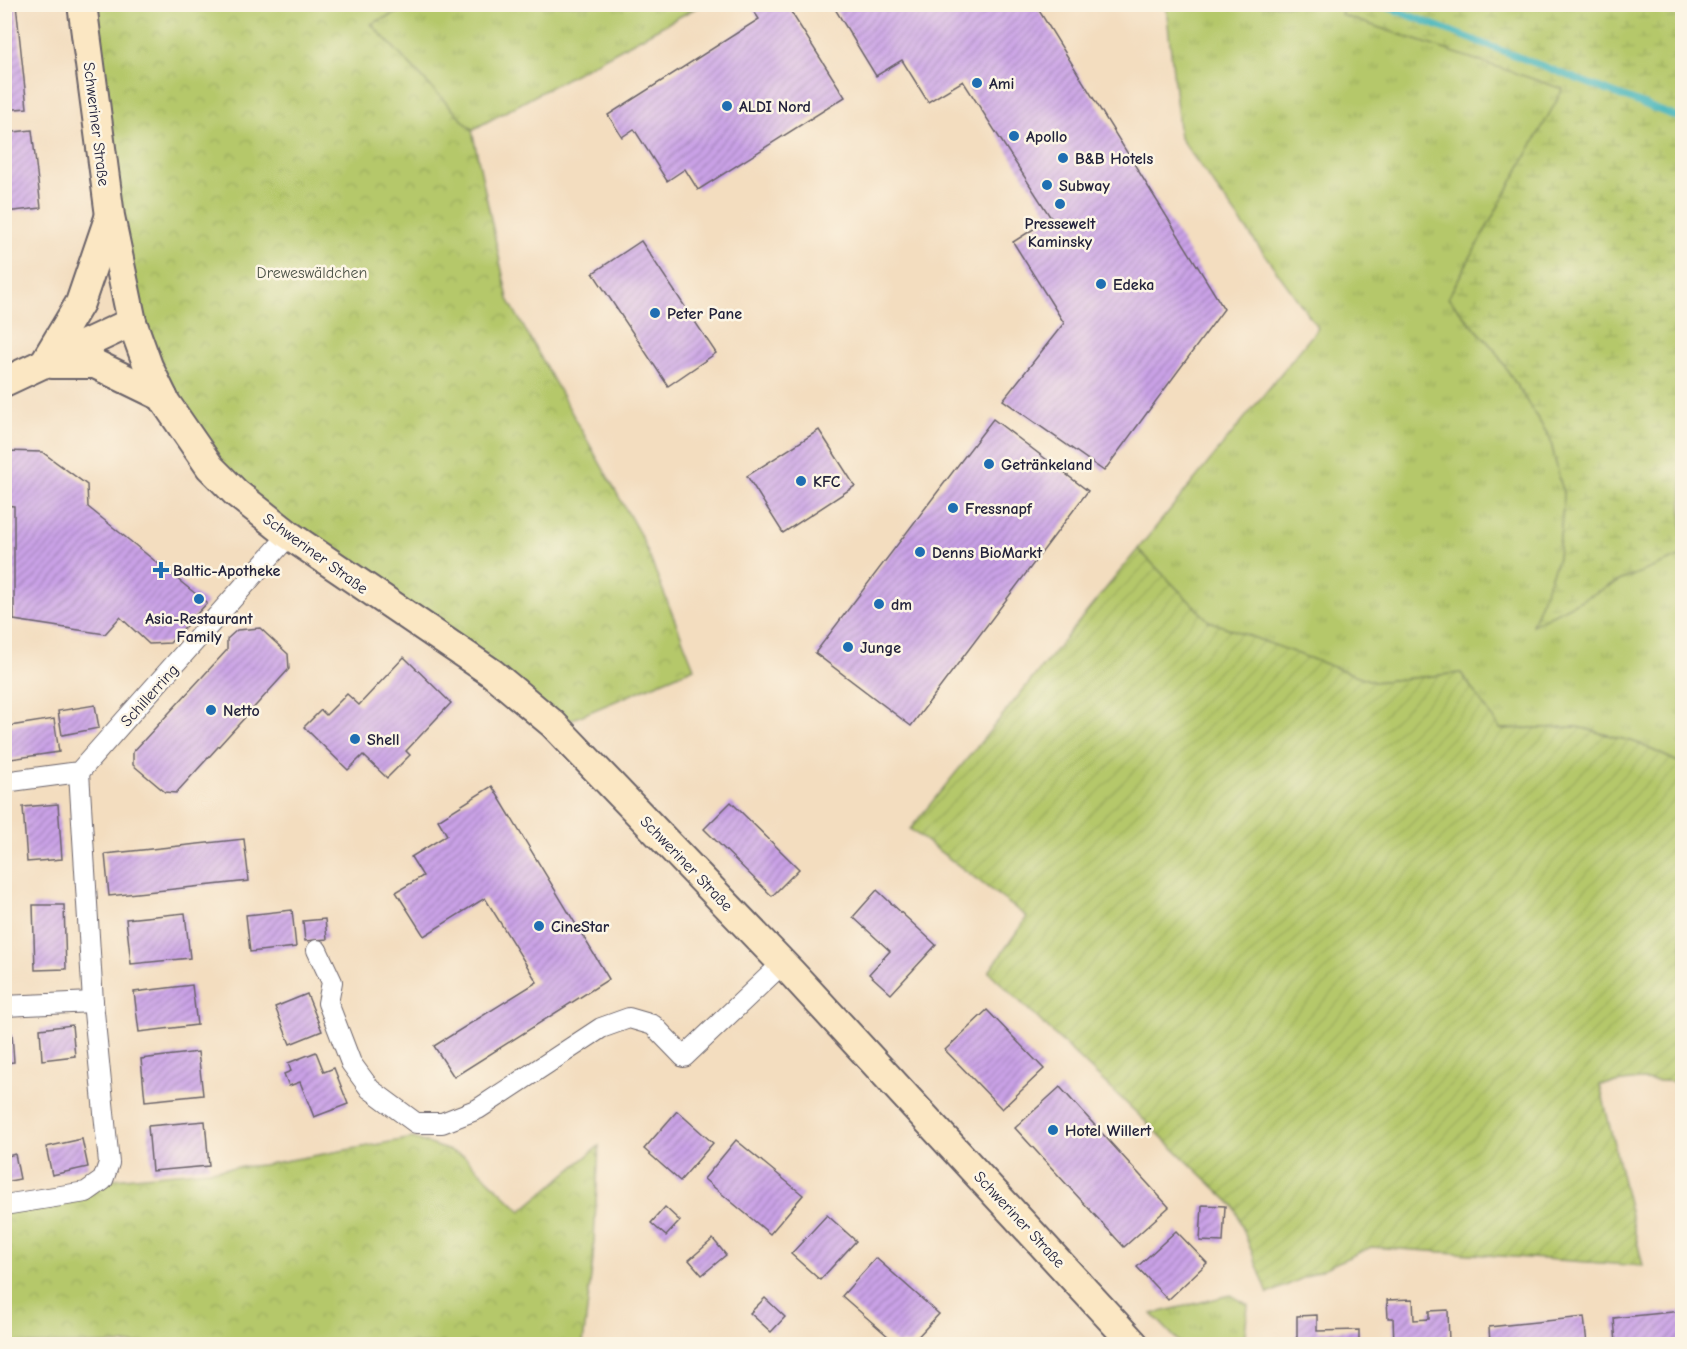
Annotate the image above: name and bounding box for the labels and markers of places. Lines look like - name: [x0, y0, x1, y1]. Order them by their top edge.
- place label: Ami: [989, 75, 1014, 93]
- marker: Ami: [970, 76, 984, 90]
- place label: ALDI Nord: [739, 98, 811, 116]
- marker: ALDI Nord: [720, 99, 734, 113]
- place label: Apollo: [1026, 128, 1067, 146]
- marker: Apollo: [1007, 129, 1021, 143]
- place label: B&B Hotels: [1075, 150, 1153, 168]
- marker: B&B Hotels: [1056, 151, 1070, 165]
- place label: Subway: [1059, 177, 1110, 195]
- marker: Subway: [1040, 178, 1054, 192]
- marker: Pressewelt Kaminsky: [1053, 197, 1067, 211]
- place label: Pressewelt Kaminsky: [1025, 215, 1096, 251]
- place label: Edeka: [1113, 276, 1154, 294]
- marker: Edeka: [1094, 277, 1108, 291]
- place label: Peter Pane: [667, 305, 742, 323]
- marker: Peter Pane: [648, 306, 662, 320]
- place label: Getränkeland: [1001, 456, 1093, 474]
- marker: Getränkeland: [982, 457, 996, 471]
- place label: KFC: [813, 473, 841, 491]
- marker: KFC: [794, 474, 808, 488]
- place label: Fressnapf: [965, 500, 1033, 518]
- marker: Fressnapf: [946, 501, 960, 515]
- place label: Denns BioMarkt: [932, 544, 1043, 562]
- marker: Denns BioMarkt: [913, 545, 927, 559]
- place label: Baltic-Apotheke: [173, 562, 281, 580]
- marker: Baltic-Apotheke: [154, 563, 168, 577]
- marker: Asia-Restaurant Family: [192, 592, 206, 606]
- place label: dm: [891, 596, 912, 614]
- marker: dm: [872, 597, 886, 611]
- place label: Asia-Restaurant Family: [145, 610, 253, 646]
- place label: Junge: [860, 639, 901, 657]
- marker: Junge: [841, 640, 855, 654]
- place label: Netto: [223, 702, 260, 720]
- marker: Netto: [204, 703, 218, 717]
- place label: Shell: [367, 731, 400, 749]
- marker: Shell: [348, 732, 362, 746]
- place label: CineStar: [551, 918, 610, 936]
- marker: CineStar: [532, 919, 546, 933]
- place label: Hotel Willert: [1065, 1122, 1152, 1140]
- marker: Hotel Willert: [1046, 1123, 1060, 1137]

